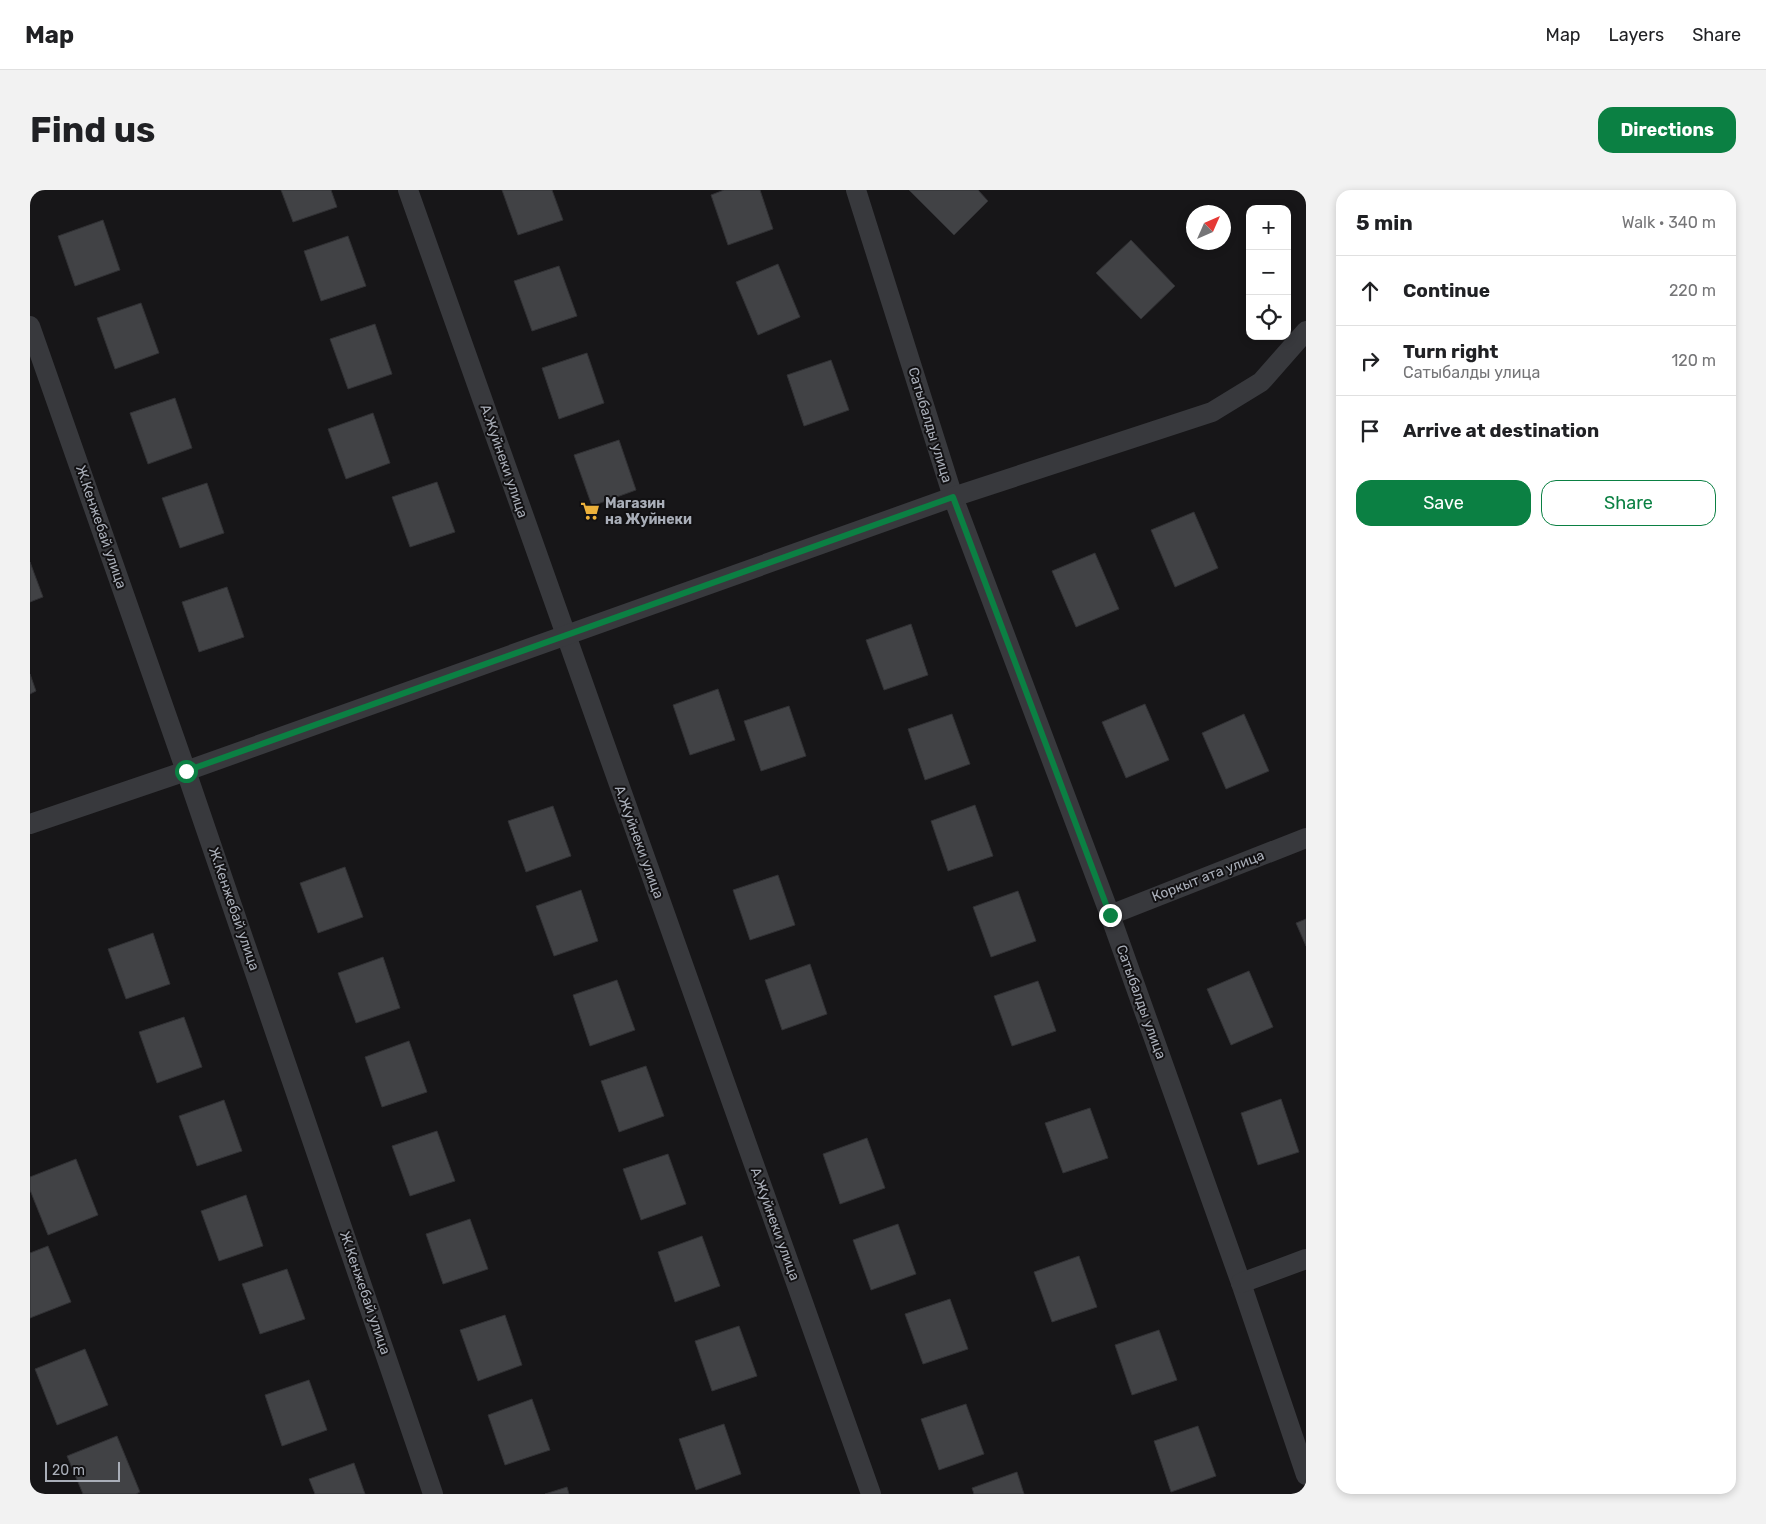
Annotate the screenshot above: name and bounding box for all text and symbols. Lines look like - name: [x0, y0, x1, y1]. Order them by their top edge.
- text: Map: [25, 21, 74, 49]
- text: Map: [1546, 24, 1581, 46]
- text: Layers: [1609, 24, 1664, 46]
- text: Share: [1692, 24, 1741, 46]
- button: Directions: [1598, 107, 1736, 153]
- text: Find us: [30, 109, 155, 151]
- north arrow: [1186, 205, 1231, 250]
- map controls: [1246, 205, 1291, 340]
- button: +: [1246, 205, 1291, 250]
- text: 5 min: [1356, 210, 1413, 235]
- text: Walk · 340 m: [1622, 213, 1716, 232]
- button: −: [1246, 250, 1291, 295]
- icon: ahead: [1356, 277, 1384, 305]
- text: Continue: [1403, 279, 1490, 302]
- text: 220 m: [1669, 281, 1716, 300]
- button: locate: [1246, 295, 1291, 340]
- text: Turn right: [1403, 340, 1498, 363]
- icon: right: [1356, 347, 1384, 375]
- text: 120 m: [1671, 351, 1716, 370]
- text: Сатыбалды улица: [1403, 363, 1540, 382]
- street label: Сатыбалды улица: [904, 365, 956, 485]
- street label: А.Жуйнеки улица: [477, 402, 531, 520]
- icon: arrive: [1356, 417, 1384, 445]
- text: Arrive at destination: [1403, 419, 1599, 442]
- street label: Ж.Кенжебай улица: [72, 463, 130, 591]
- button: Save: [1356, 480, 1531, 526]
- button: Share: [1541, 480, 1716, 526]
- place label: Магазин на Жуйнеки: [605, 495, 692, 528]
- supermarket icon: Магазин на Жуйнеки: [579, 500, 601, 522]
- route start: [175, 760, 198, 783]
- street label: А.Жуйнеки улица: [611, 783, 667, 901]
- street label: Ж.Кенжебай улица: [205, 845, 263, 973]
- street label: Коркыт ата улица: [1149, 847, 1267, 905]
- route end: [1099, 904, 1122, 927]
- street label: Сатыбалды улица: [1112, 943, 1170, 1061]
- street label: А.Жуйнеки улица: [747, 1165, 803, 1283]
- street label: Ж.Кенжебай улица: [336, 1229, 394, 1357]
- scale bar: [45, 1459, 120, 1482]
- text: 20 m: [52, 1462, 85, 1479]

